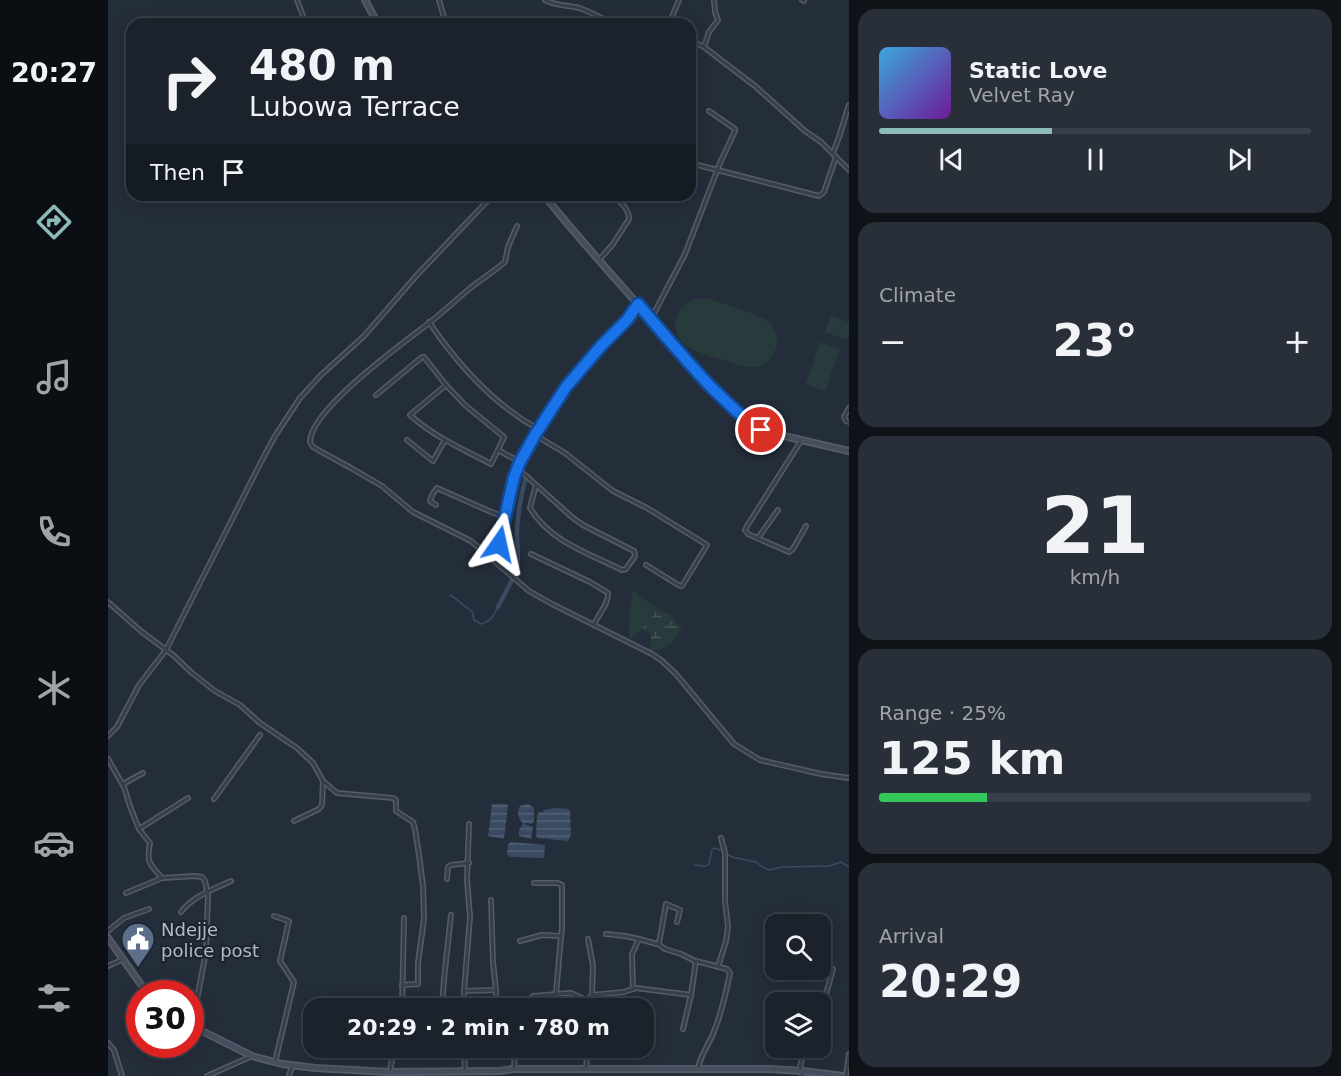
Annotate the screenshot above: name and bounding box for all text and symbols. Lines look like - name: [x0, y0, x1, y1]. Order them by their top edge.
- text: 480 m: [249, 41, 395, 90]
- icon: right: [150, 42, 228, 120]
- text: 20:27: [11, 57, 97, 88]
- text: Static Love: [969, 58, 1107, 83]
- text: Velvet Ray: [969, 83, 1075, 107]
- text: Lubowa Terrace: [249, 91, 460, 122]
- icon: previous: [935, 143, 968, 176]
- icon: pause: [1079, 143, 1112, 176]
- icon: next: [1223, 143, 1256, 176]
- icon: arrive: [217, 156, 250, 189]
- text: Then: [150, 160, 205, 185]
- icon: directions: [33, 201, 75, 243]
- text: Climate: [879, 283, 956, 307]
- text: 23°: [1052, 314, 1138, 367]
- text: −: [879, 322, 907, 361]
- text: +: [1283, 322, 1311, 361]
- icon: music: [33, 356, 75, 398]
- pin: [735, 404, 786, 455]
- icon: arrive: [744, 413, 777, 446]
- text: 21: [1041, 481, 1149, 571]
- icon: phone: [33, 511, 75, 553]
- position arrow: [467, 512, 531, 576]
- text: km/h: [1070, 565, 1120, 589]
- icon: climate: [33, 667, 75, 709]
- text: Range · 25%: [879, 701, 1006, 725]
- text: 125 km: [879, 732, 1065, 785]
- icon: car: [33, 822, 75, 864]
- map controls: [765, 914, 831, 1058]
- button: search: [765, 914, 831, 980]
- place label: Ndejje police post: [161, 919, 259, 961]
- public building icon: Ndejje police post: [120, 921, 156, 968]
- text: Arrival: [879, 924, 944, 948]
- text: 20:29: [879, 955, 1022, 1008]
- icon: filters: [33, 977, 75, 1019]
- speed limit sign: 30: [126, 980, 204, 1058]
- button: layers: [765, 992, 831, 1058]
- text: 20:29 · 2 min · 780 m: [347, 1015, 610, 1040]

